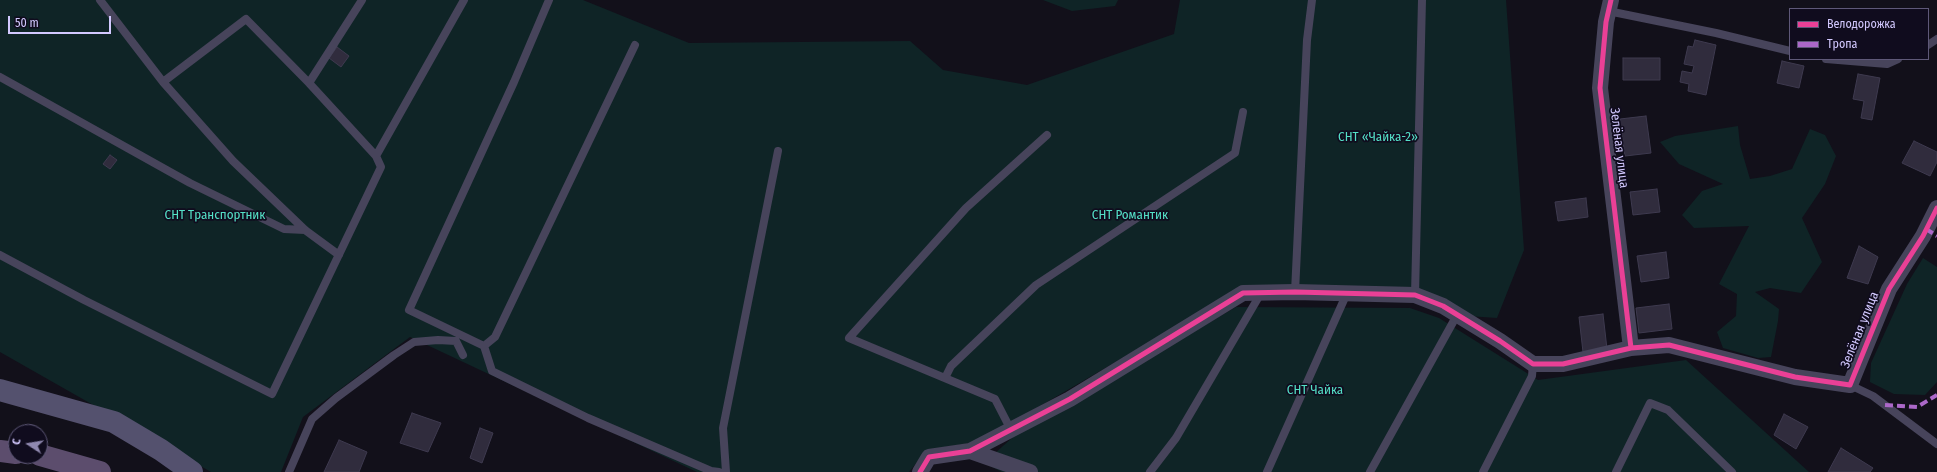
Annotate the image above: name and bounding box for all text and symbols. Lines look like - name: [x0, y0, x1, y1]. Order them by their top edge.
- scale bar: [10, 8, 113, 34]
- legend: [1789, 8, 1929, 60]
- text: 50 m: [15, 16, 39, 30]
- text: Велодорожка: [1827, 17, 1896, 31]
- text: Тропа: [1827, 37, 1858, 51]
- street label: Зелёная улица: [1606, 107, 1632, 189]
- park label: СНТ «Чайка-2»: [1338, 129, 1418, 145]
- park label: СНТ Транспортник: [165, 207, 265, 223]
- park label: СНТ Романтик: [1092, 207, 1168, 223]
- street label: Зелёная улица: [1838, 290, 1882, 370]
- park label: СНТ Чайка: [1287, 382, 1343, 398]
- north arrow: [8, 424, 48, 464]
- text: С: [10, 437, 24, 446]

